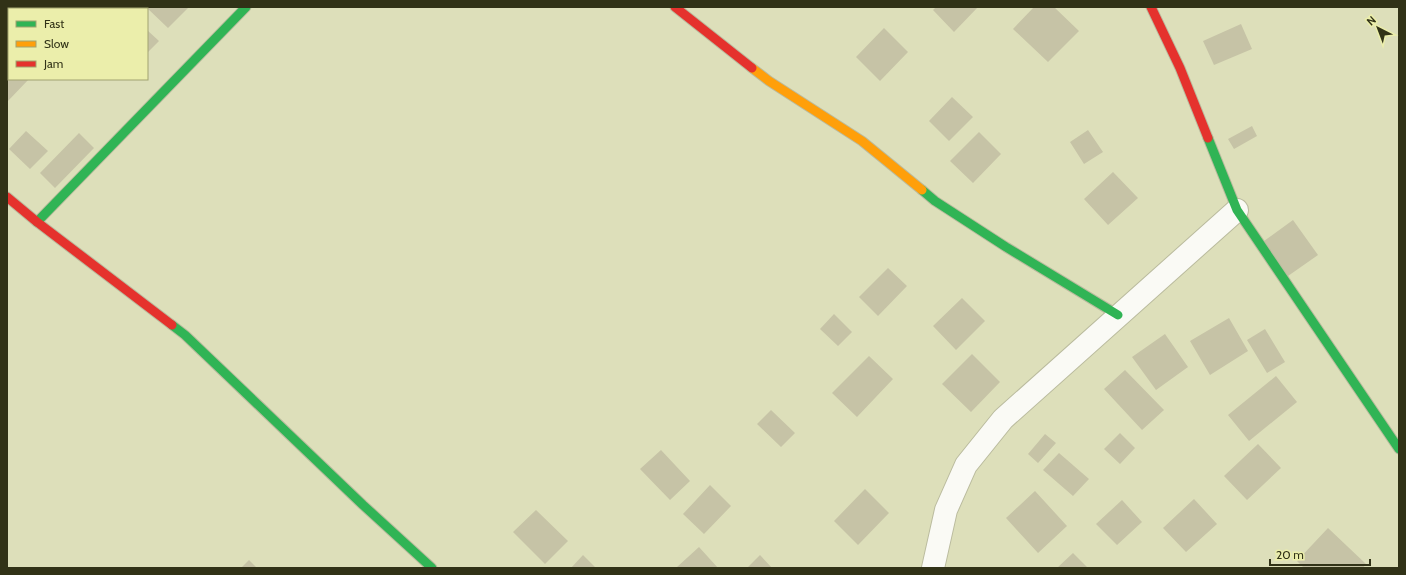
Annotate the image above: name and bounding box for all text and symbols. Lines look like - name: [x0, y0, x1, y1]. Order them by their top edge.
- legend: [8, 8, 148, 80]
- north arrow: [1358, 8, 1398, 48]
- text: N: [1364, 13, 1379, 28]
- text: Fast: [44, 16, 64, 31]
- text: Slow: [44, 36, 69, 51]
- text: Jam: [43, 56, 63, 71]
- scale bar: [1270, 541, 1370, 567]
- text: 20 m: [1276, 547, 1304, 562]

